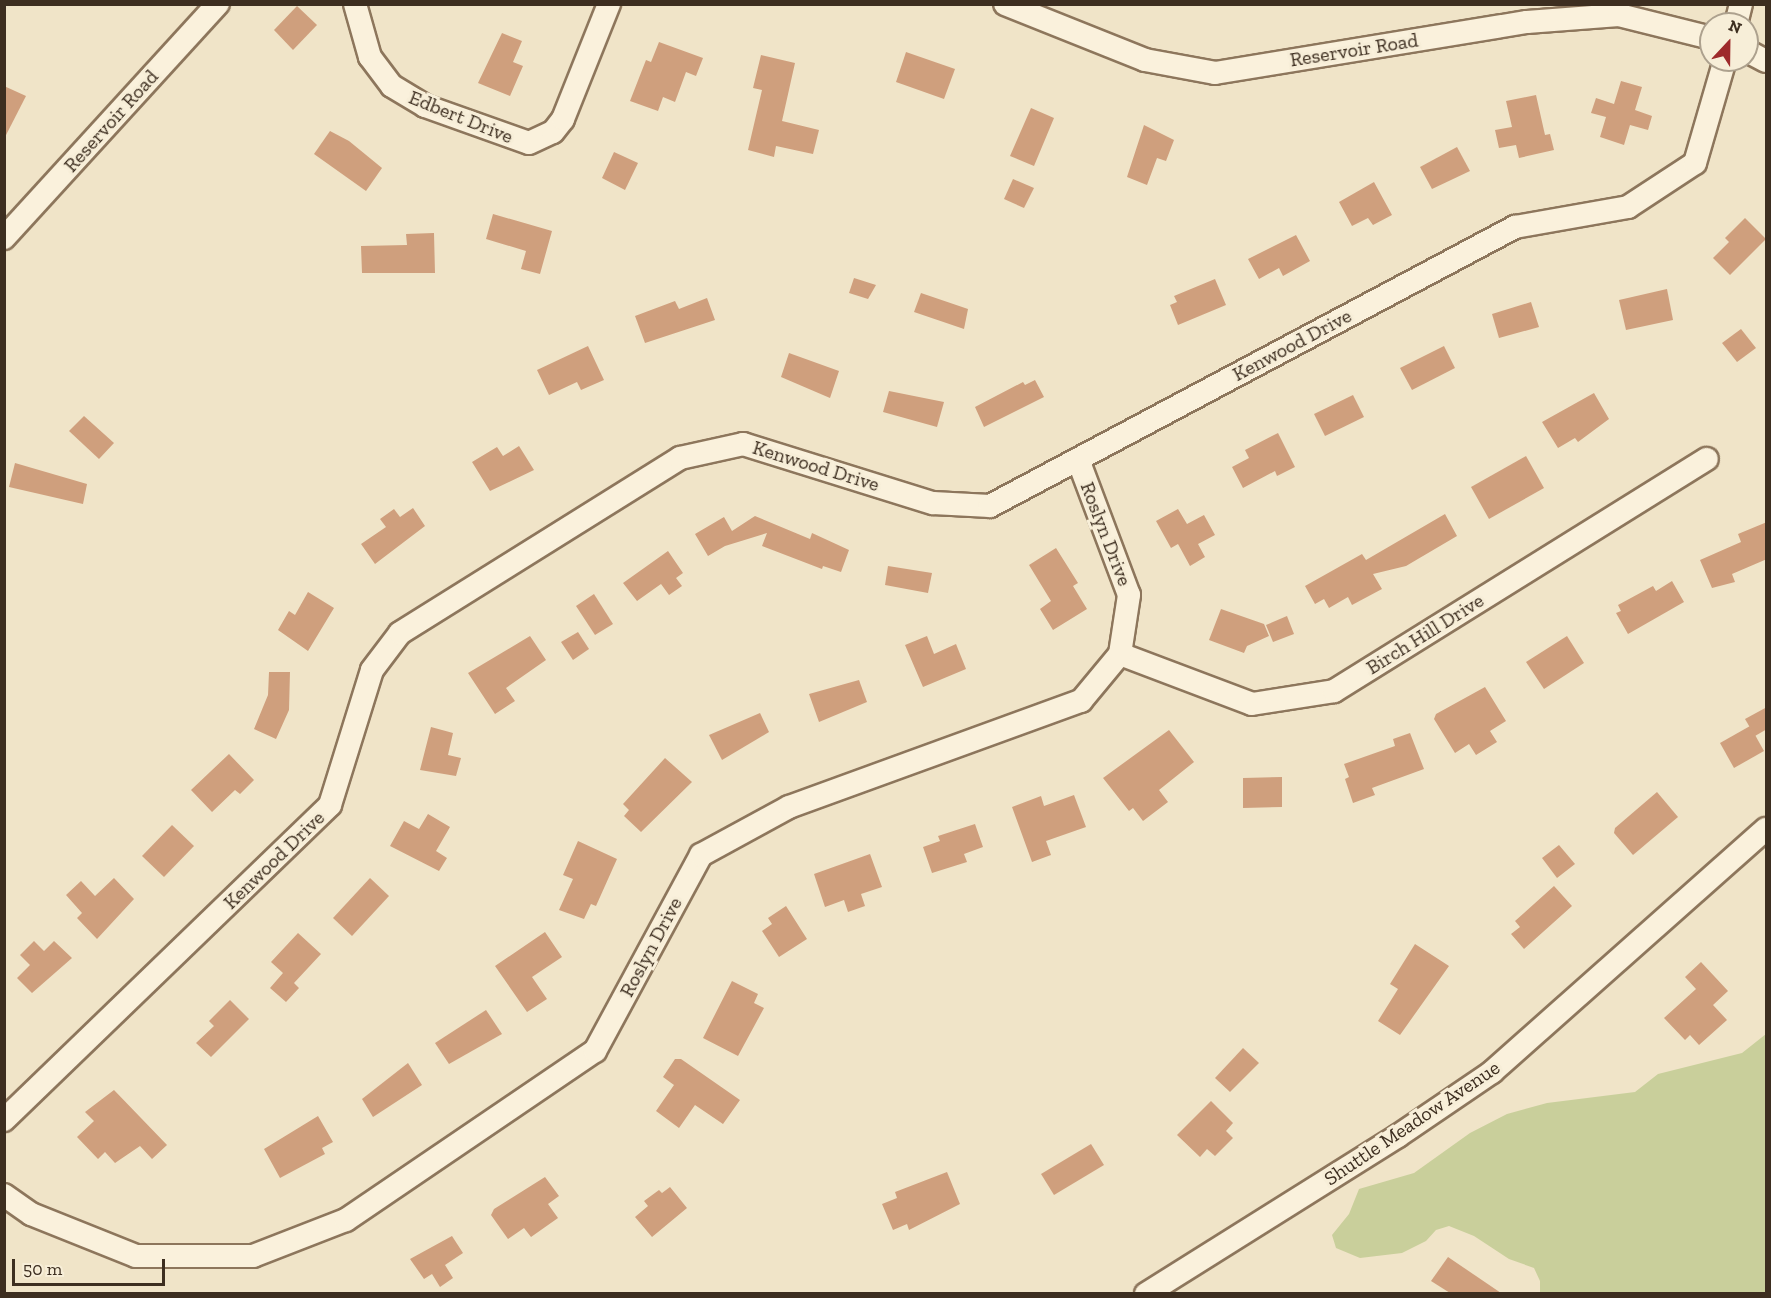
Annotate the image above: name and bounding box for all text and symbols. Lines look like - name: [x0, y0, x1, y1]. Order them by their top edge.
- north arrow: [1699, 12, 1759, 72]
- text: N: [1726, 16, 1744, 38]
- street label: Reservoir Road: [1288, 28, 1420, 72]
- street label: Reservoir Road: [59, 65, 163, 177]
- street label: Edbert Drive: [405, 85, 517, 149]
- street label: Kenwood Drive: [1228, 304, 1356, 386]
- street label: Kenwood Drive: [750, 435, 882, 497]
- street label: Roslyn Drive: [1075, 479, 1137, 589]
- street label: Birch Hill Drive: [1362, 588, 1488, 680]
- street label: Kenwood Drive: [218, 806, 330, 914]
- street label: Roslyn Drive: [615, 893, 687, 1001]
- street label: Shuttle Meadow Avenue: [1319, 1055, 1505, 1191]
- scale bar: [15, 1247, 168, 1285]
- text: 50 m: [23, 1258, 62, 1280]

